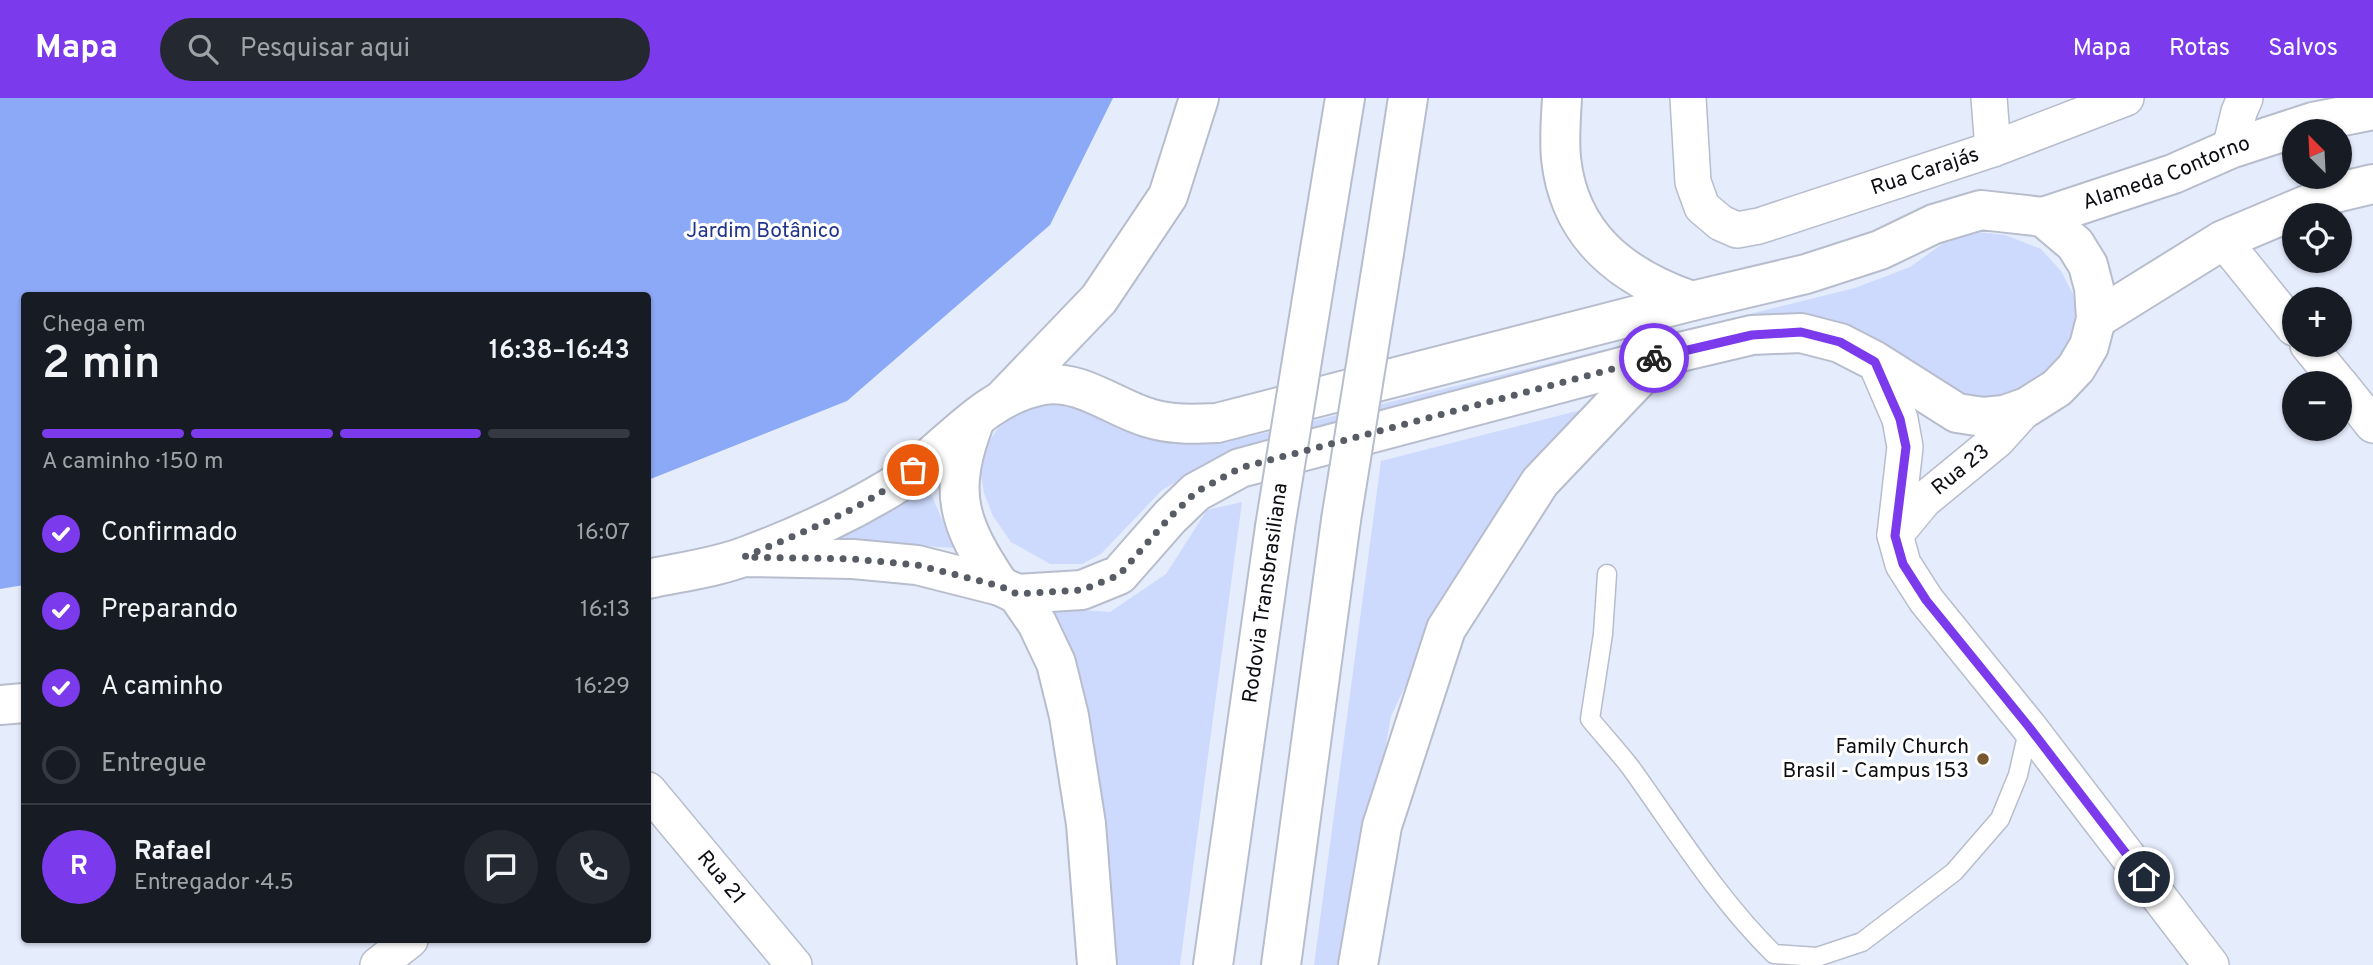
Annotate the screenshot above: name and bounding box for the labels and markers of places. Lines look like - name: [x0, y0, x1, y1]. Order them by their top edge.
- pin: [883, 440, 943, 500]
- place label: Family Church Brasil - Campus 153: [1783, 734, 1969, 785]
- marker: Family Church Brasil - Campus 153: [1975, 751, 1991, 767]
- pin: [2114, 847, 2174, 907]

